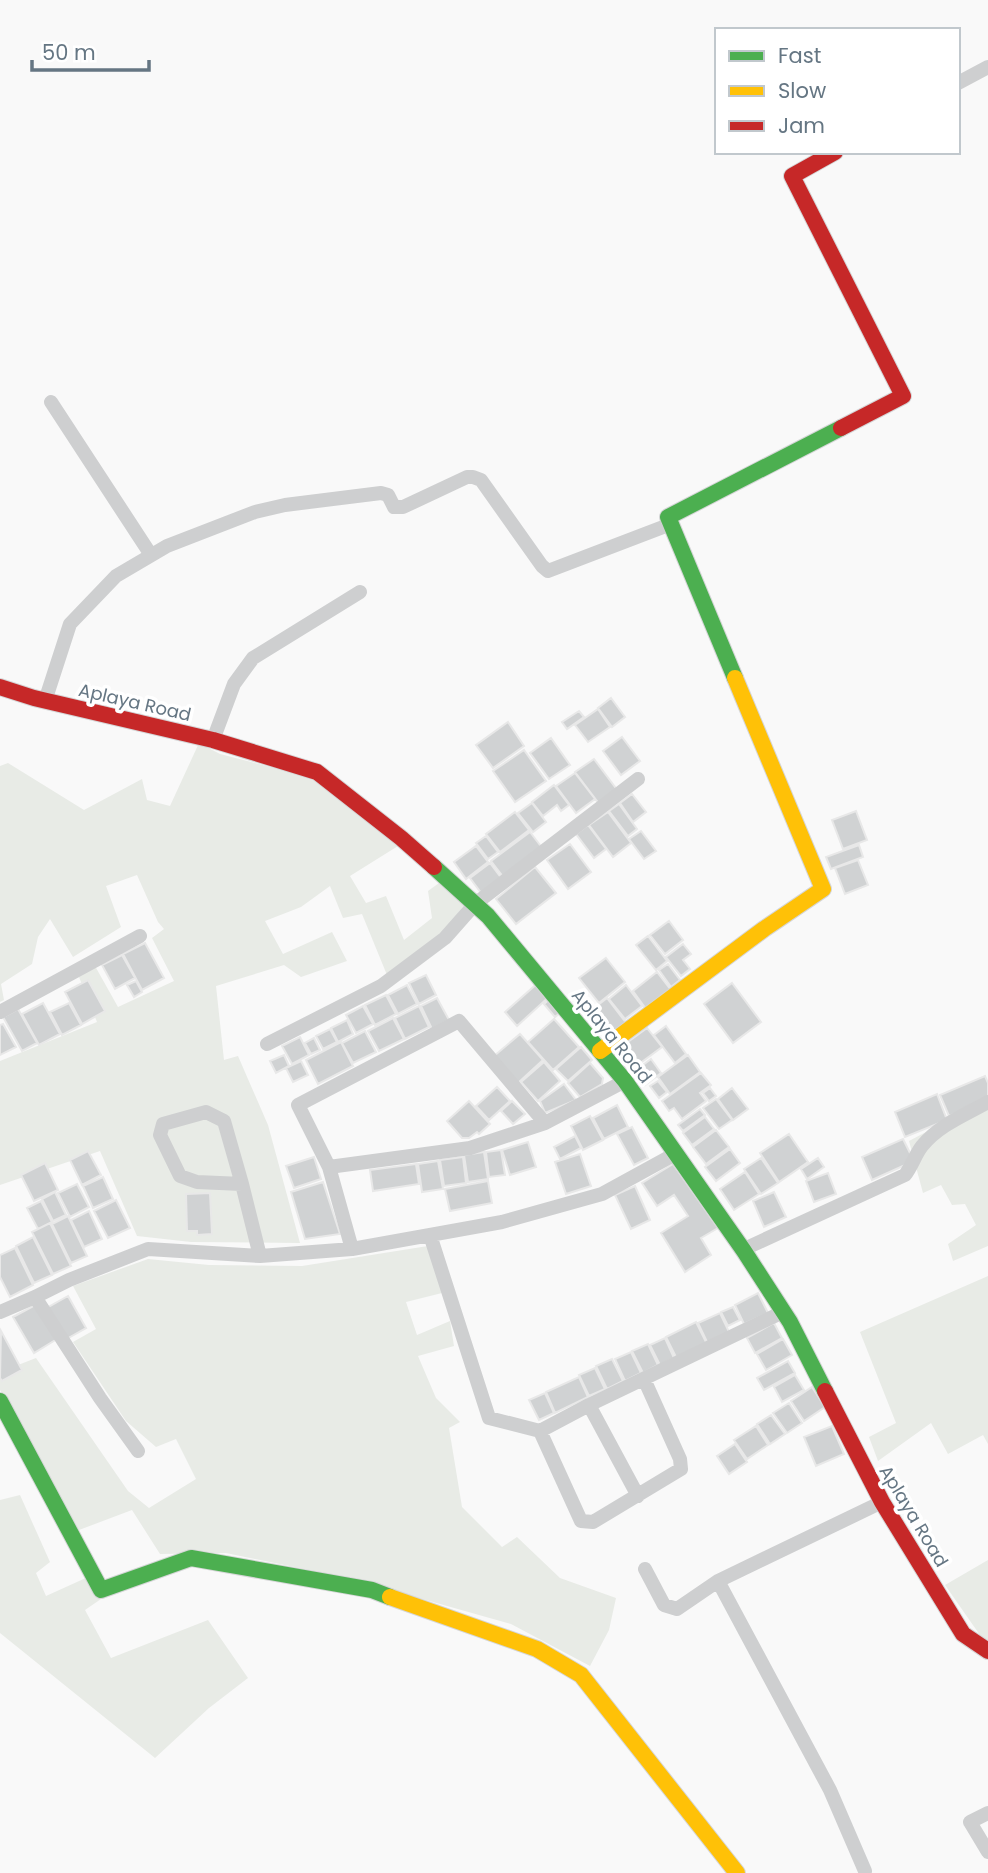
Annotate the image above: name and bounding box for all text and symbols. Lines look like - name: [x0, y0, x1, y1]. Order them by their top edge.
- scale bar: [32, 28, 149, 72]
- legend: [715, 28, 960, 154]
- text: 50 m: [42, 38, 96, 67]
- text: Fast: [778, 41, 821, 70]
- text: Slow: [778, 76, 826, 105]
- text: Jam: [778, 111, 825, 140]
- street label: Aplaya Road: [76, 677, 194, 727]
- street label: Aplaya Road: [566, 984, 658, 1088]
- street label: Aplaya Road: [874, 1460, 954, 1572]

